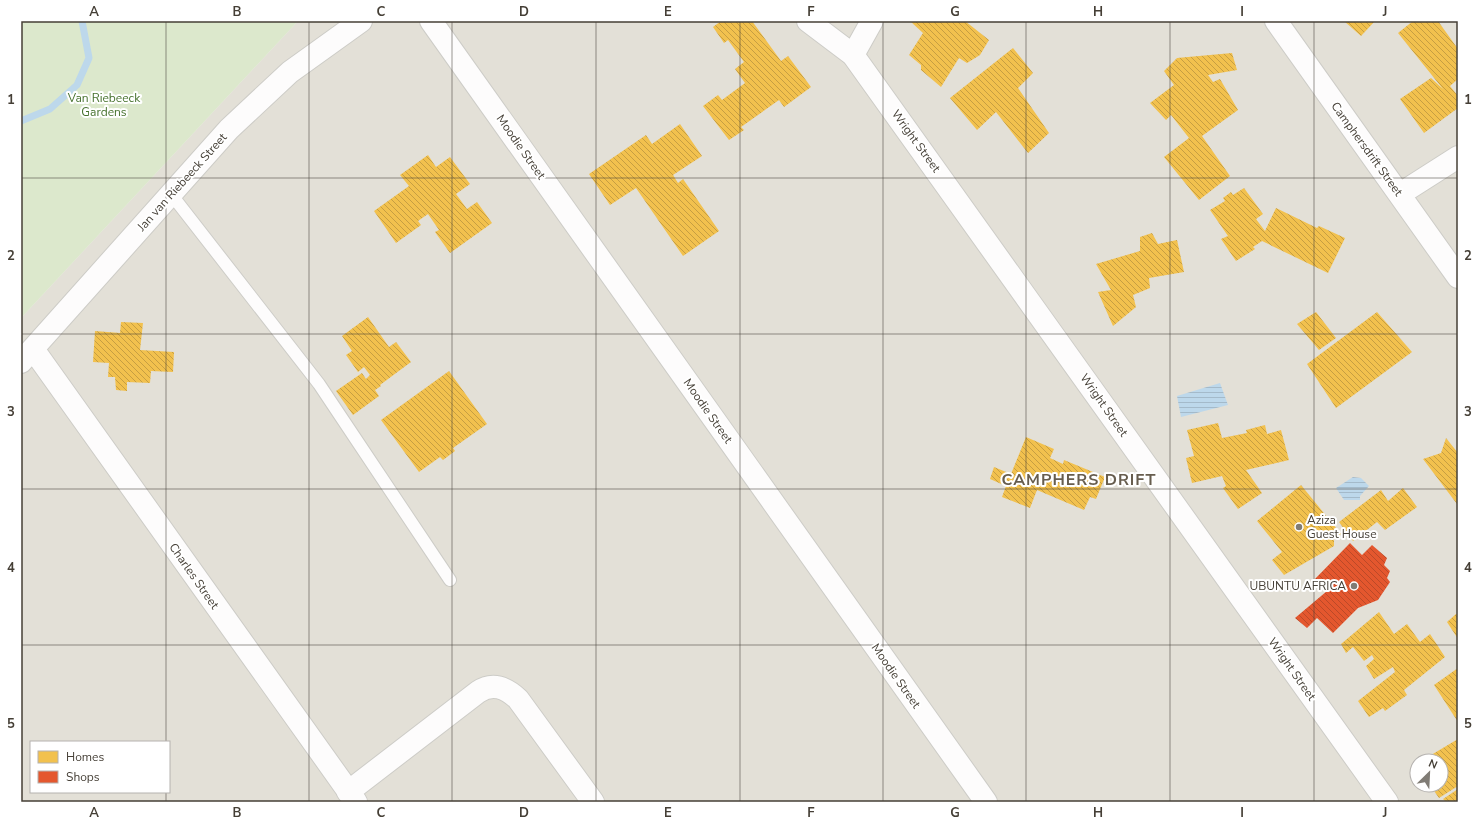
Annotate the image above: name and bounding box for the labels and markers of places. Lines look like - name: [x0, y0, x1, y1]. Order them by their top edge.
- place label: Aziza Guest House: [1307, 512, 1377, 542]
- marker: Aziza Guest House: [1294, 522, 1304, 532]
- place label: UBUNTU AFRICA: [1249, 578, 1346, 594]
- marker: UBUNTU AFRICA: [1349, 581, 1359, 591]

